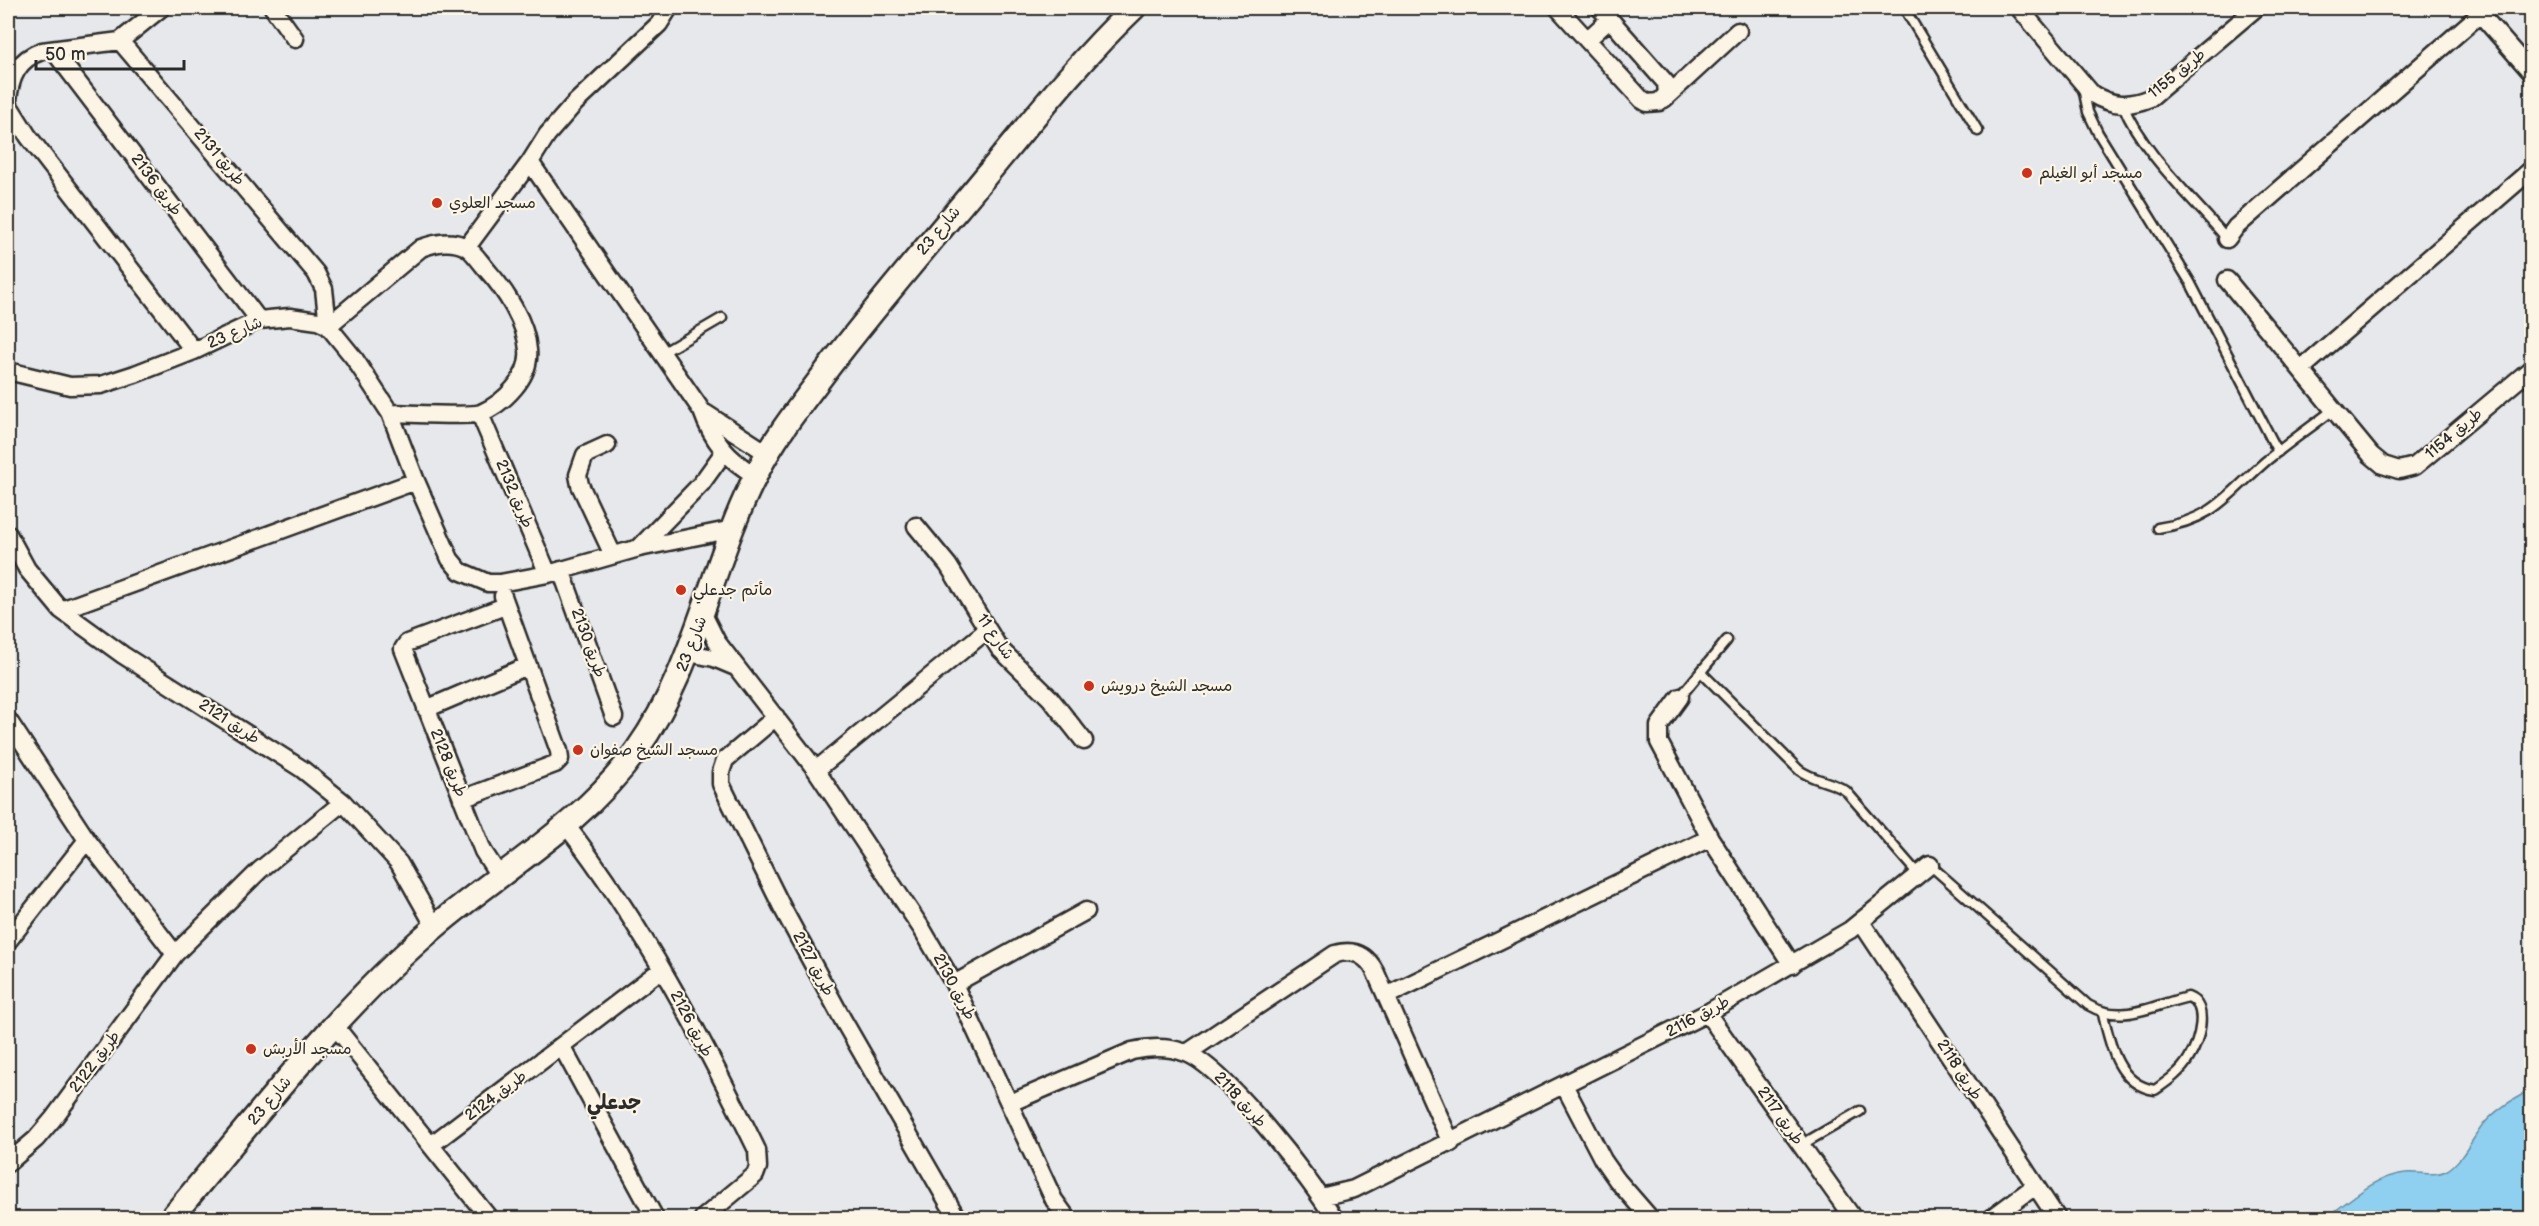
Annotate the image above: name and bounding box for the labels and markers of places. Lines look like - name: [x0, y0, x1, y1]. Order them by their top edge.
- place label: مسجد أبو الغيلم: [2039, 164, 2143, 185]
- marker: مسجد أبو الغيلم: [2020, 166, 2034, 180]
- place label: مسجد العلوي: [449, 194, 536, 214]
- marker: مسجد العلوي: [430, 196, 444, 210]
- place label: مأتم جدعلي: [693, 581, 772, 604]
- marker: مأتم جدعلي: [674, 583, 688, 597]
- place label: مسجد الشيخ درويش: [1101, 677, 1232, 696]
- marker: مسجد الشيخ درويش: [1082, 679, 1096, 693]
- place label: مسجد الشيخ صفوان: [590, 741, 718, 760]
- marker: مسجد الشيخ صفوان: [571, 743, 585, 757]
- place label: مسجد الأربش: [263, 1038, 352, 1059]
- marker: مسجد الأربش: [244, 1042, 258, 1056]

